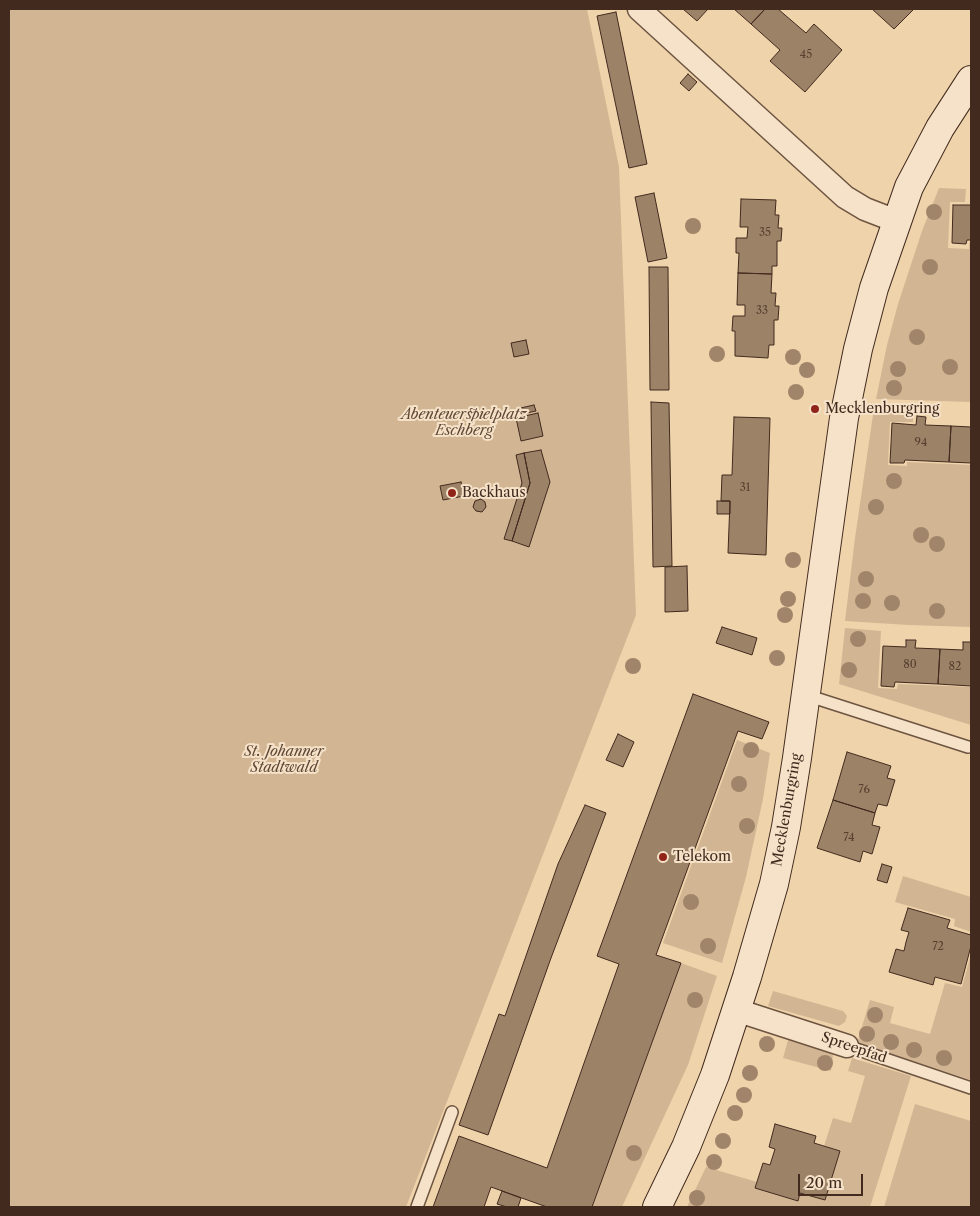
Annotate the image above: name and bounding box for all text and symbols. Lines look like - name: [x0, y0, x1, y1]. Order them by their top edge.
- house number: 45: [800, 48, 812, 62]
- house number: 35: [759, 226, 771, 240]
- house number: 33: [756, 304, 768, 318]
- place label: Mecklenburgring: [825, 401, 939, 417]
- marker: Mecklenburgring: [809, 403, 821, 415]
- park label: Abenteuerspielplatz Eschberg: [401, 407, 527, 440]
- house number: 94: [915, 436, 927, 450]
- house number: 31: [740, 481, 750, 495]
- place label: Backhaus: [462, 485, 525, 501]
- marker: Backhaus: [446, 487, 458, 499]
- house number: 80: [903, 658, 917, 672]
- house number: 82: [949, 660, 961, 674]
- park label: St. Johanner Stadtwald: [244, 744, 324, 776]
- street label: Mecklenburgring: [769, 752, 805, 868]
- house number: 76: [858, 783, 870, 797]
- house number: 74: [843, 831, 855, 845]
- place label: Telekom: [673, 849, 731, 865]
- marker: Telekom: [657, 851, 669, 863]
- house number: 72: [932, 940, 944, 954]
- street label: Spreepfad: [819, 1029, 889, 1067]
- scale bar: [800, 1164, 865, 1196]
- text: 20 m: [806, 1173, 842, 1192]

